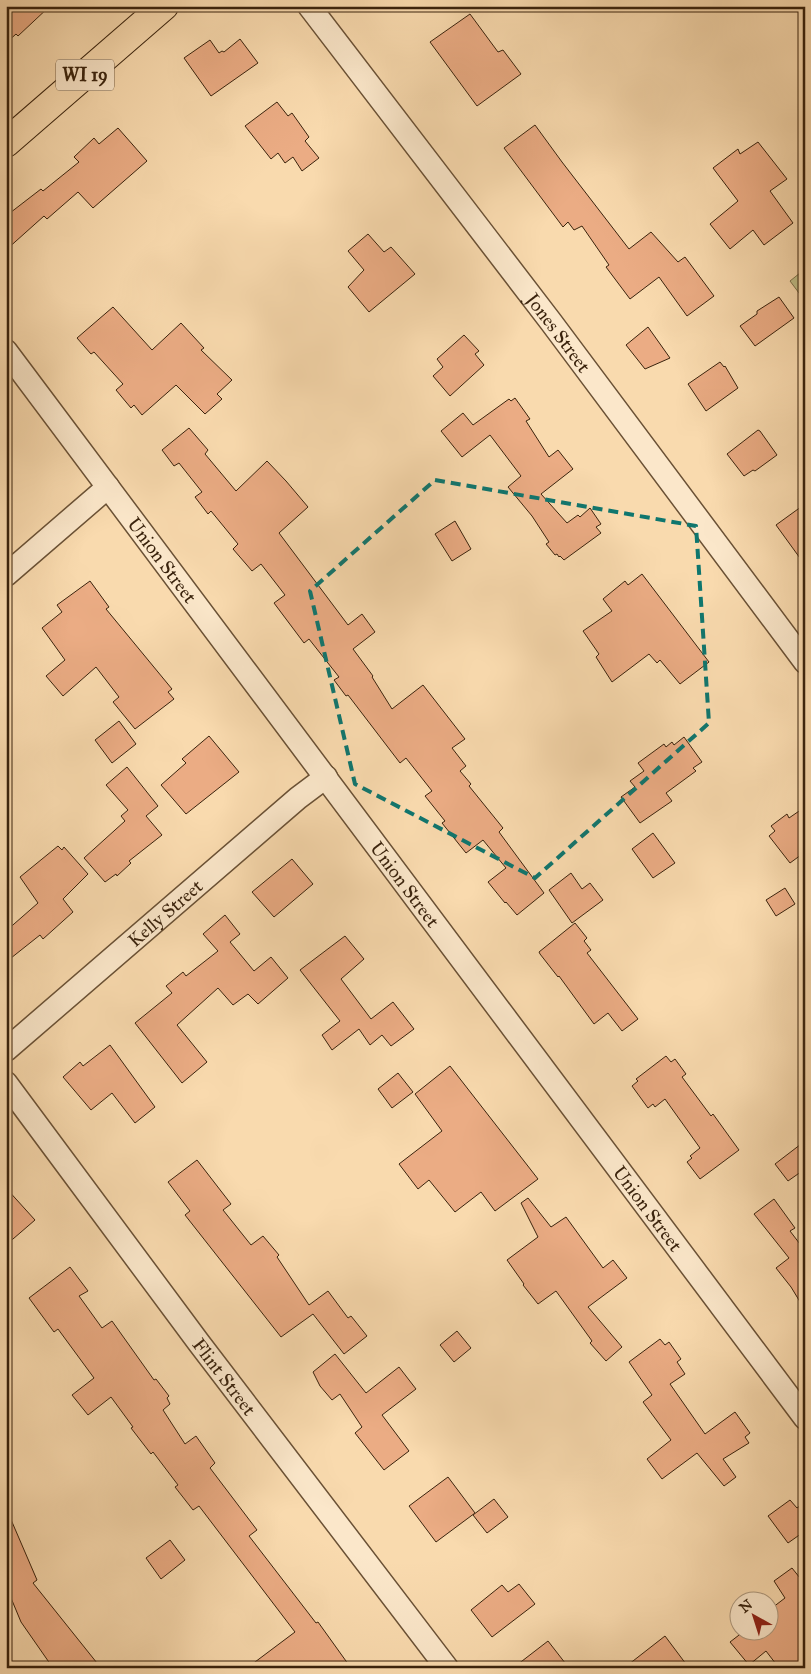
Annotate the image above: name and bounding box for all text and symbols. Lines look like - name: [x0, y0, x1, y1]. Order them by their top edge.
- road number: WI 19: [56, 60, 114, 90]
- street label: Jones Street: [519, 287, 596, 377]
- street label: Union Street: [123, 512, 202, 608]
- street label: Union Street: [366, 837, 445, 932]
- street label: Kelly Street: [123, 874, 207, 951]
- street label: Union Street: [608, 1161, 688, 1256]
- street label: Flint Street: [188, 1333, 262, 1420]
- north arrow: [728, 1592, 778, 1642]
- text: N: [736, 1596, 756, 1617]

